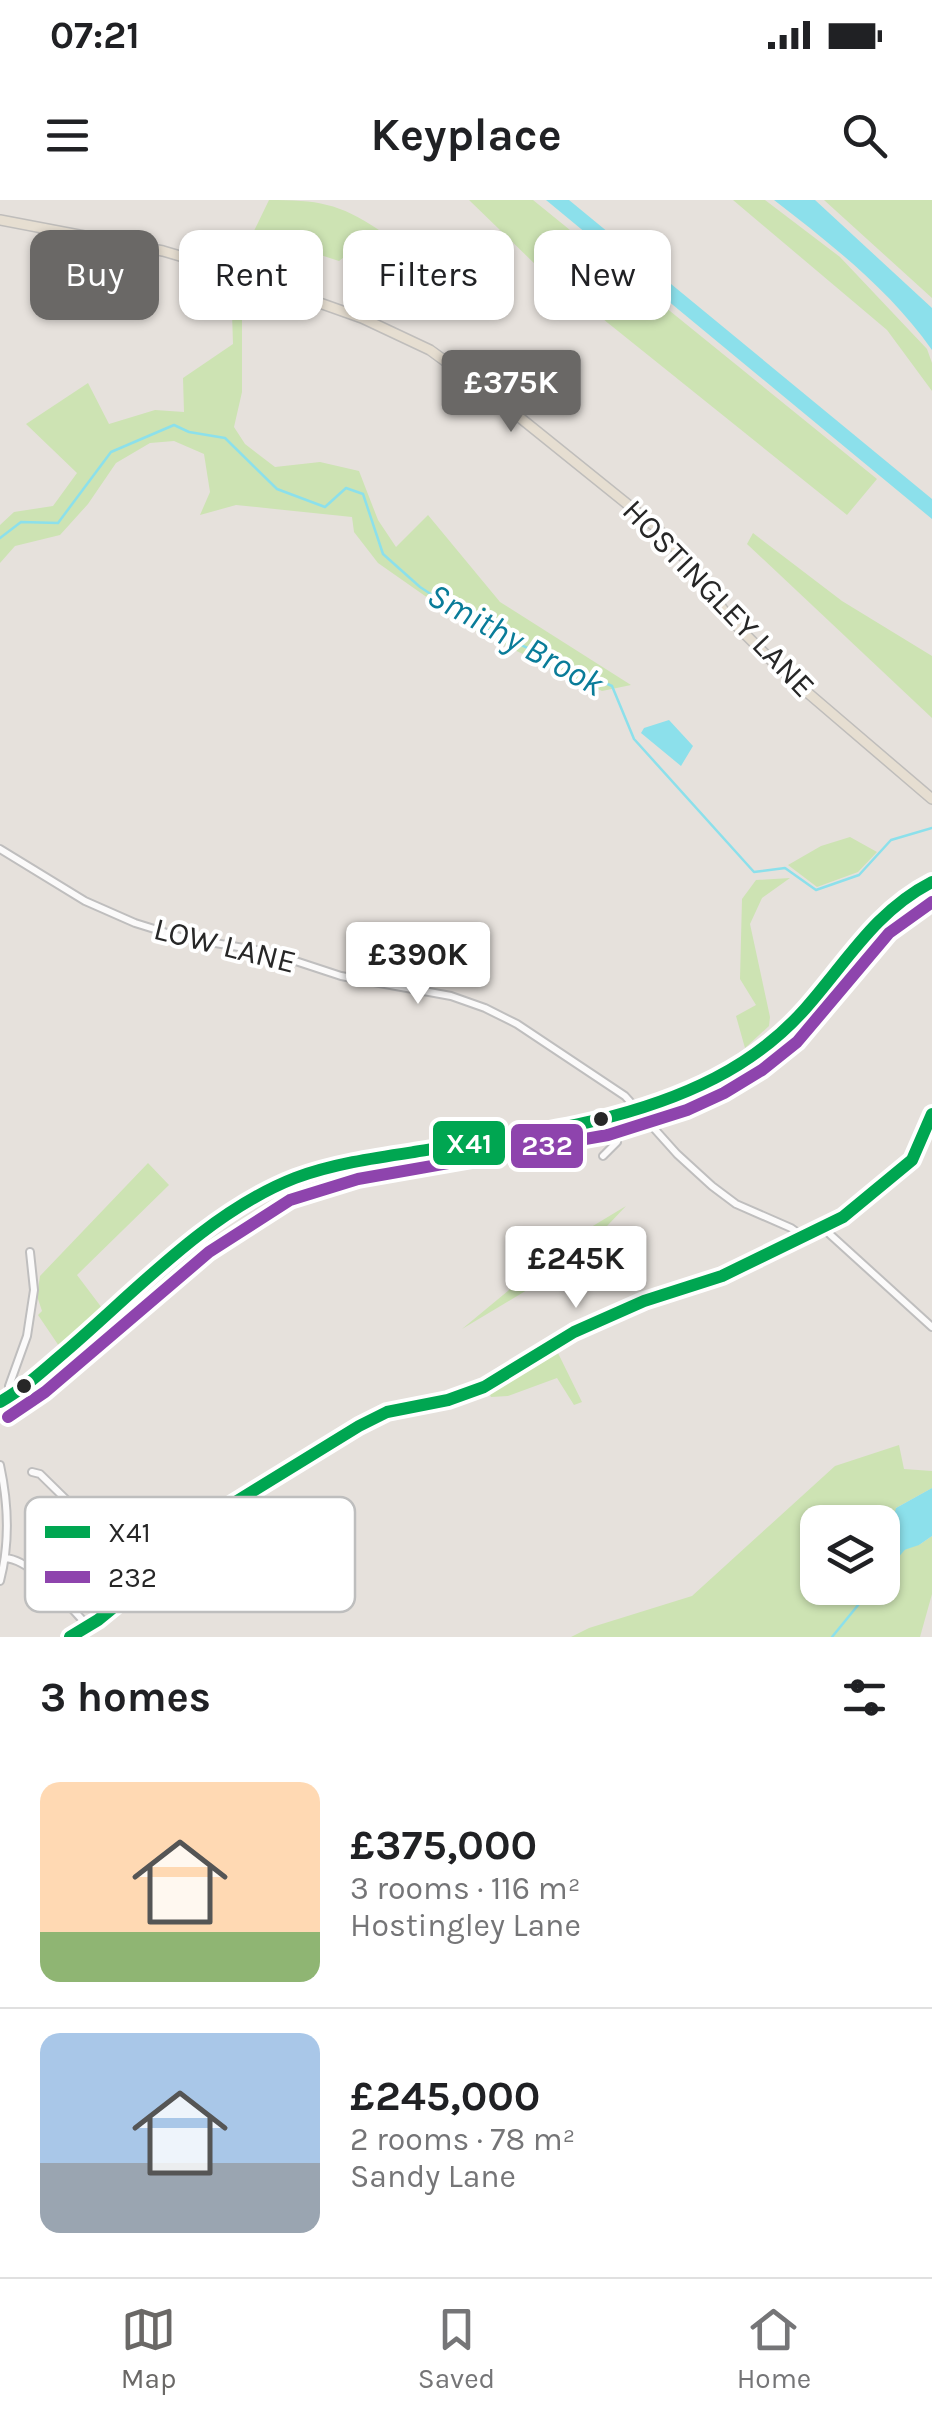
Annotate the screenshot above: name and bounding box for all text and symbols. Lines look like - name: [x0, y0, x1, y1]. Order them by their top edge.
- text: 07:21: [50, 13, 140, 58]
- icon: menu: [40, 108, 95, 163]
- icon: search: [837, 108, 892, 163]
- text: Keyplace: [370, 109, 562, 161]
- chip: Buy: [30, 230, 159, 320]
- chip: Rent: [179, 230, 323, 320]
- chip: Filters: [343, 230, 514, 320]
- chip: New: [534, 230, 671, 320]
- pin: £375K: [441, 350, 581, 435]
- text: £375K: [464, 364, 558, 401]
- street label: HOSTINGLEY LANE: [615, 492, 822, 705]
- water label: Smithy Brook: [420, 574, 611, 705]
- street label: LOW LANE: [150, 910, 300, 981]
- pin: £390K: [348, 922, 488, 1007]
- text: £390K: [368, 936, 468, 973]
- unlabelled marker: [591, 1109, 611, 1129]
- line badge: X41: [431, 1119, 507, 1167]
- line badge: 232: [509, 1122, 585, 1170]
- text: X41: [446, 1127, 492, 1160]
- text: 232: [521, 1129, 573, 1162]
- pin: £245K: [506, 1226, 646, 1311]
- text: £245K: [527, 1240, 625, 1277]
- unlabelled marker: [14, 1376, 34, 1396]
- legend: [25, 1497, 355, 1612]
- map controls: [800, 1505, 900, 1605]
- button: layers: [800, 1505, 900, 1605]
- text: X41: [108, 1516, 151, 1549]
- text: 232: [108, 1561, 157, 1594]
- icon: filters: [837, 1670, 892, 1725]
- text: 3 homes: [40, 1672, 211, 1722]
- text: £375,000: [350, 1820, 537, 1870]
- icon: home: [120, 1822, 240, 1942]
- text: 3 rooms · 116 m²: [350, 1870, 581, 1907]
- text: Hostingley Lane: [350, 1907, 581, 1944]
- text: £245,000: [350, 2071, 540, 2121]
- icon: home: [120, 2073, 240, 2193]
- text: 2 rooms · 78 m²: [350, 2121, 575, 2158]
- text: Sandy Lane: [350, 2158, 516, 2195]
- tab: Map: [121, 2302, 176, 2395]
- tab: Saved: [418, 2302, 495, 2395]
- tab: Home: [737, 2302, 811, 2395]

